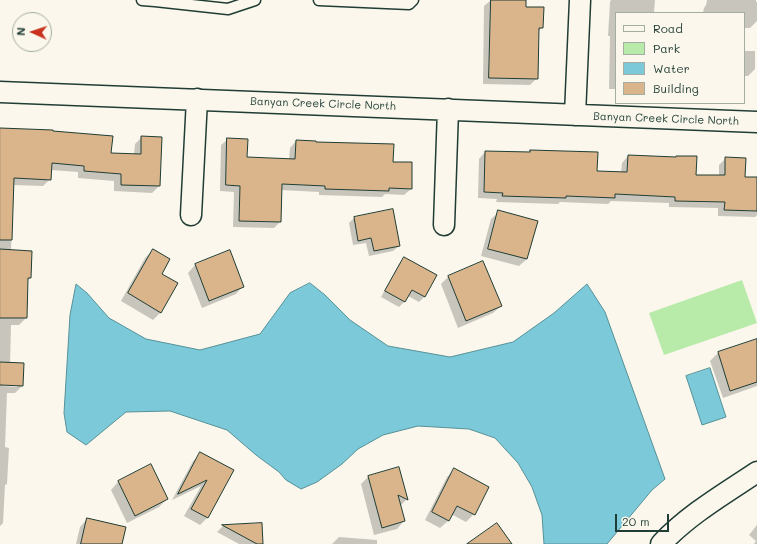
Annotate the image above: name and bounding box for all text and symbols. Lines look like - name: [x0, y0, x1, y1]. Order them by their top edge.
- north arrow: [12, 12, 52, 52]
- legend: [615, 12, 745, 104]
- text: Road: [653, 20, 683, 36]
- text: N: [13, 27, 28, 36]
- text: Park: [653, 40, 680, 56]
- text: Water: [653, 60, 690, 76]
- text: Building: [653, 80, 699, 96]
- street label: Banyan Creek Circle North: [250, 95, 396, 113]
- street label: Banyan Creek Circle North: [593, 110, 739, 128]
- scale bar: [617, 506, 671, 532]
- text: 20 m: [622, 513, 650, 529]

